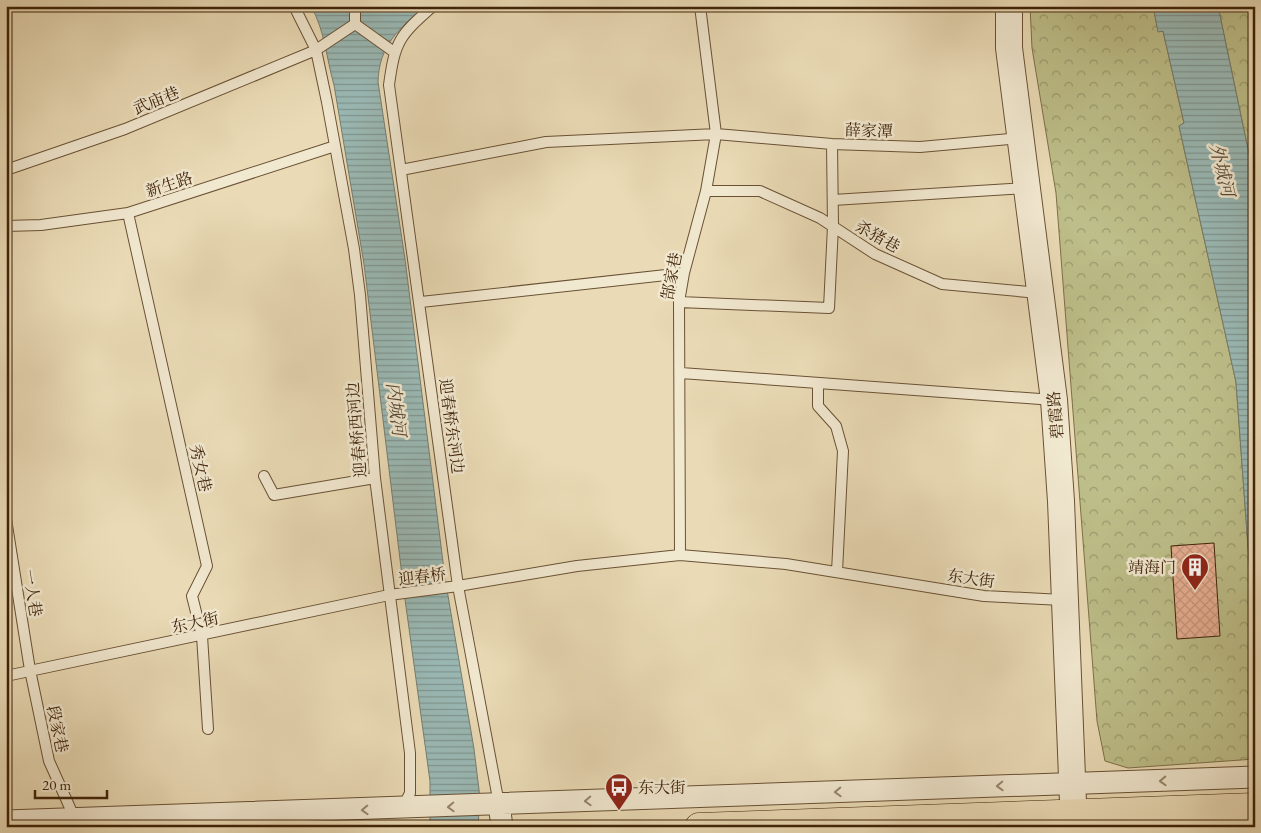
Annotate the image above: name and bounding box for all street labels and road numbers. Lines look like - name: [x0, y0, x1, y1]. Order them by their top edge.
- street label: 武庙巷: [130, 82, 182, 119]
- street label: 薛家潭: [845, 119, 893, 142]
- street label: 新生路: [143, 167, 195, 202]
- street label: 杀猪巷: [852, 216, 904, 257]
- street label: 郜家巷: [657, 251, 686, 302]
- street label: 迎春桥东河边: [434, 377, 469, 475]
- street label: 迎春桥西河边: [342, 381, 371, 479]
- street label: 碧霞路: [1043, 390, 1068, 440]
- street label: 秀女巷: [185, 442, 216, 494]
- street label: 迎春桥: [397, 563, 447, 590]
- street label: 东大街: [946, 565, 996, 592]
- street label: 一人巷: [18, 568, 47, 618]
- street label: 东大街: [169, 607, 221, 638]
- street label: 段家巷: [42, 703, 73, 755]

